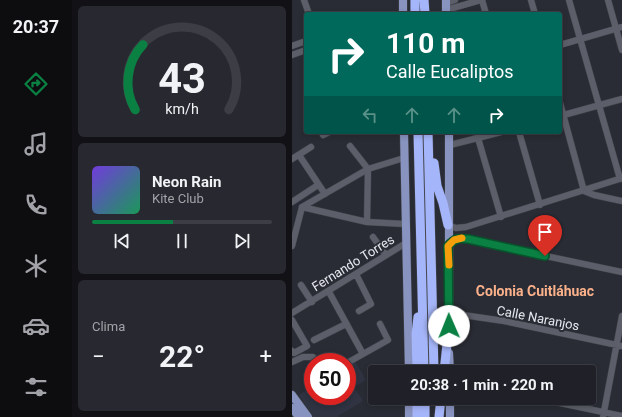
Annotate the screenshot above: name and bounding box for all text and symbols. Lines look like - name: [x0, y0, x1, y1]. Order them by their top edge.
- text: 20:37: [13, 16, 59, 37]
- text: 110 m: [386, 27, 465, 60]
- icon: right: [320, 28, 372, 80]
- text: 43: [158, 53, 206, 102]
- text: Calle Eucaliptos: [386, 61, 514, 82]
- icon: directions: [22, 70, 50, 98]
- text: km/h: [165, 100, 199, 116]
- icon: left: [359, 104, 381, 126]
- icon: ahead: [401, 104, 423, 126]
- icon: ahead: [443, 104, 465, 126]
- icon: right: [485, 104, 507, 126]
- icon: music: [22, 130, 50, 158]
- text: Neon Rain: [152, 173, 221, 191]
- icon: phone: [22, 191, 50, 219]
- text: Kite Club: [152, 191, 204, 206]
- pin: [528, 215, 562, 256]
- icon: arrive: [534, 221, 556, 243]
- icon: previous: [111, 230, 133, 252]
- icon: pause: [171, 230, 193, 252]
- icon: next: [231, 230, 253, 252]
- street label: Fernando Torres: [309, 231, 397, 294]
- icon: climate: [22, 252, 50, 280]
- district label: Colonia Cuitláhuac: [476, 283, 594, 299]
- street label: Calle Naranjos: [495, 303, 581, 333]
- position arrow: [428, 305, 470, 347]
- icon: car: [22, 312, 50, 340]
- text: Clima: [92, 319, 125, 334]
- text: 22°: [159, 339, 205, 374]
- text: −: [92, 344, 105, 369]
- text: +: [260, 344, 272, 369]
- speed limit sign: 50: [304, 353, 356, 405]
- icon: filters: [22, 373, 50, 401]
- text: 20:38 · 1 min · 220 m: [411, 376, 553, 394]

